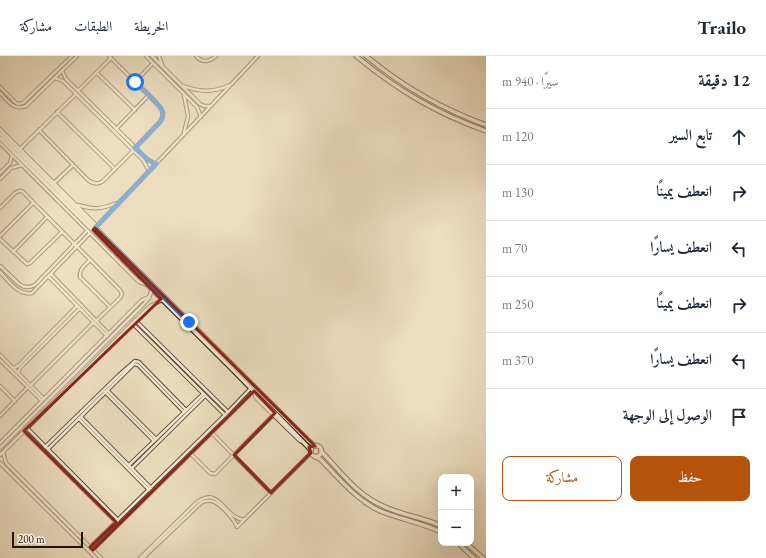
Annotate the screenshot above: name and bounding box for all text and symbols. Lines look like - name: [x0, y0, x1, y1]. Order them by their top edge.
- text: Trailo: [697, 15, 746, 40]
- text: مشاركة: [20, 17, 52, 35]
- text: الطبقات: [74, 17, 112, 35]
- text: الخريطة: [134, 17, 168, 35]
- text: 12 دقيقة: [698, 69, 750, 91]
- route start: [126, 73, 144, 91]
- text: سيرًا · 940 m: [502, 73, 559, 90]
- text: تابع السير: [669, 125, 712, 144]
- icon: ahead: [728, 126, 750, 148]
- text: 120 m: [502, 128, 533, 145]
- text: انعطف يمينًا: [656, 181, 712, 200]
- icon: right: [728, 182, 750, 204]
- text: 130 m: [502, 184, 533, 201]
- text: انعطف يسارًا: [650, 237, 712, 256]
- icon: left: [728, 238, 750, 260]
- text: 70 m: [502, 240, 527, 257]
- text: انعطف يمينًا: [656, 293, 712, 312]
- icon: right: [728, 294, 750, 316]
- text: 250 m: [502, 296, 533, 313]
- route end: [180, 313, 198, 331]
- text: انعطف يسارًا: [650, 349, 712, 368]
- icon: left: [728, 350, 750, 372]
- text: 370 m: [502, 352, 533, 369]
- text: الوصول إلى الوجهة: [623, 405, 712, 424]
- icon: arrive: [728, 406, 750, 428]
- button: مشاركة: [502, 456, 622, 501]
- button: حفظ: [630, 456, 750, 501]
- map controls: [438, 474, 474, 546]
- button: +: [438, 474, 474, 510]
- button: −: [438, 510, 474, 546]
- scale bar: [12, 530, 83, 549]
- text: 200 m: [18, 532, 45, 546]

